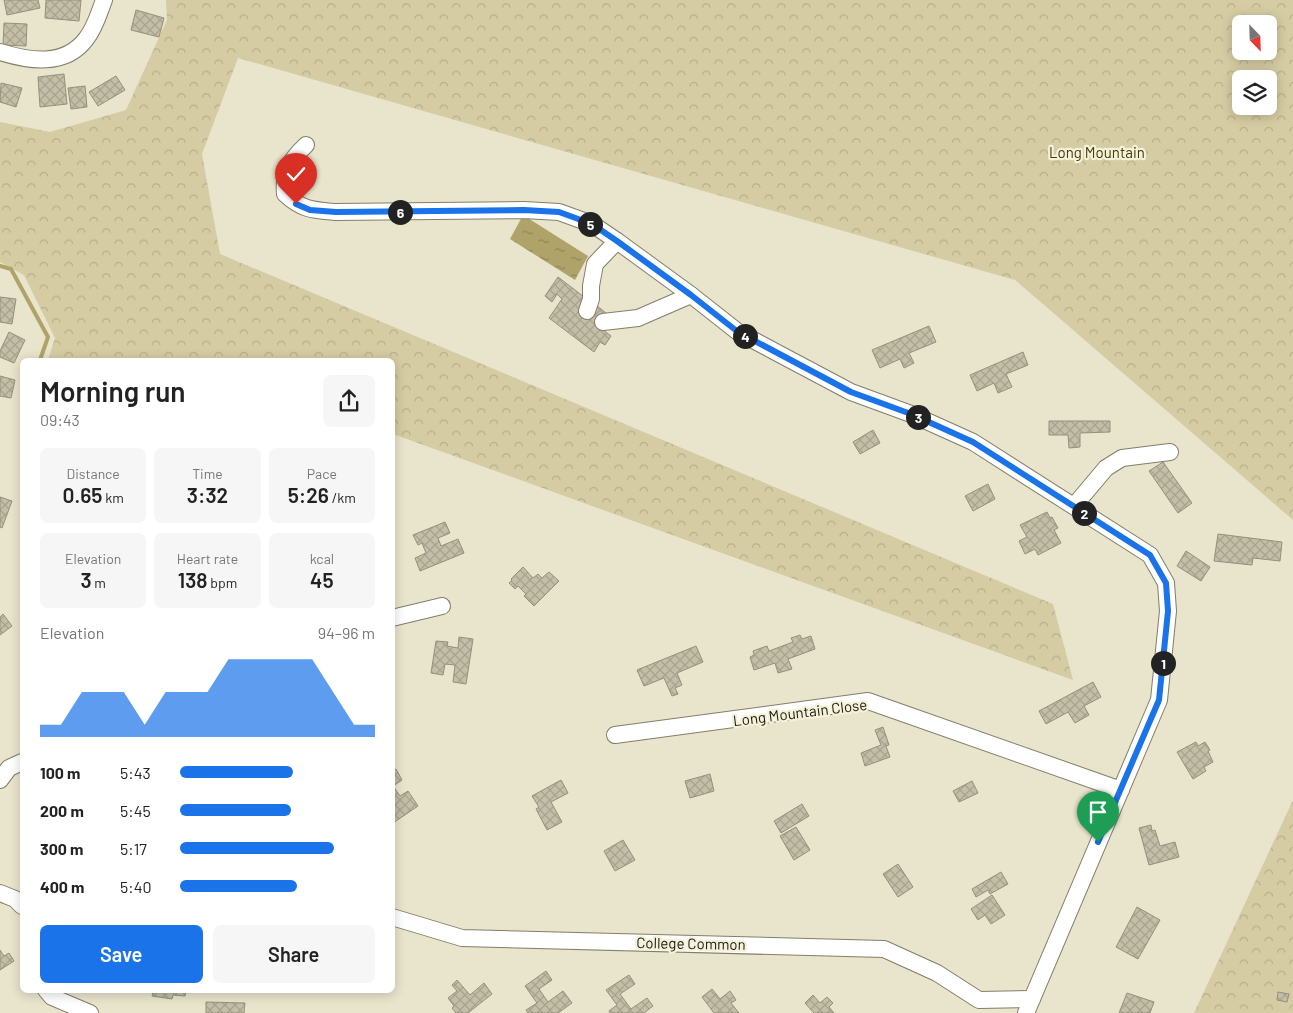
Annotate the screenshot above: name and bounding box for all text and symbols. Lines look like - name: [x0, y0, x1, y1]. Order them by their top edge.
- north arrow: [1232, 15, 1278, 60]
- map controls: [1232, 15, 1277, 115]
- button: layers: [1232, 70, 1277, 115]
- park label: Long Mountain: [1049, 143, 1145, 161]
- pin: [275, 153, 317, 204]
- icon: check: [282, 160, 310, 188]
- pin: 6: [388, 200, 412, 224]
- text: 6: [397, 204, 404, 221]
- pin: 5: [578, 212, 602, 236]
- text: 5: [587, 216, 594, 233]
- pin: 4: [732, 324, 758, 348]
- text: 4: [741, 328, 750, 345]
- text: Morning run: [40, 374, 186, 408]
- button: share: [323, 375, 375, 427]
- pin: 3: [906, 404, 930, 430]
- text: 3: [915, 409, 922, 426]
- text: 09:43: [40, 410, 80, 429]
- text: Distance: [66, 465, 120, 482]
- text: Time: [192, 465, 223, 482]
- text: Pace: [307, 465, 337, 482]
- text: 0.65: [63, 482, 102, 507]
- text: 3:32: [187, 482, 228, 507]
- text: 5:26: [288, 482, 329, 507]
- text: km: [102, 489, 124, 506]
- text: /km: [329, 489, 356, 506]
- pin: 2: [1072, 500, 1096, 526]
- text: 2: [1081, 505, 1088, 522]
- text: Elevation: [65, 550, 121, 567]
- text: Heart rate: [177, 550, 238, 567]
- text: kcal: [310, 550, 334, 567]
- text: 3: [80, 567, 92, 592]
- text: 138: [178, 567, 208, 592]
- text: 45: [310, 567, 334, 592]
- text: m: [92, 574, 106, 591]
- text: bpm: [208, 574, 237, 591]
- text: Elevation: [40, 623, 104, 642]
- text: 94–96 m: [318, 623, 375, 642]
- pin: 1: [1150, 650, 1176, 676]
- text: 1: [1161, 655, 1166, 672]
- street label: Long Mountain Close: [732, 695, 868, 729]
- text: 100 m: [40, 763, 80, 782]
- text: 5:43: [120, 763, 151, 782]
- pin: [1077, 791, 1119, 842]
- icon: arrive: [1084, 798, 1112, 826]
- text: 200 m: [40, 801, 84, 820]
- text: 5:45: [120, 801, 151, 820]
- text: 300 m: [40, 839, 83, 858]
- text: 5:17: [120, 839, 147, 858]
- text: 400 m: [40, 877, 84, 896]
- text: 5:40: [120, 877, 152, 896]
- button: Save: [40, 925, 203, 983]
- button: Share: [213, 925, 375, 983]
- street label: College Common: [636, 933, 746, 953]

